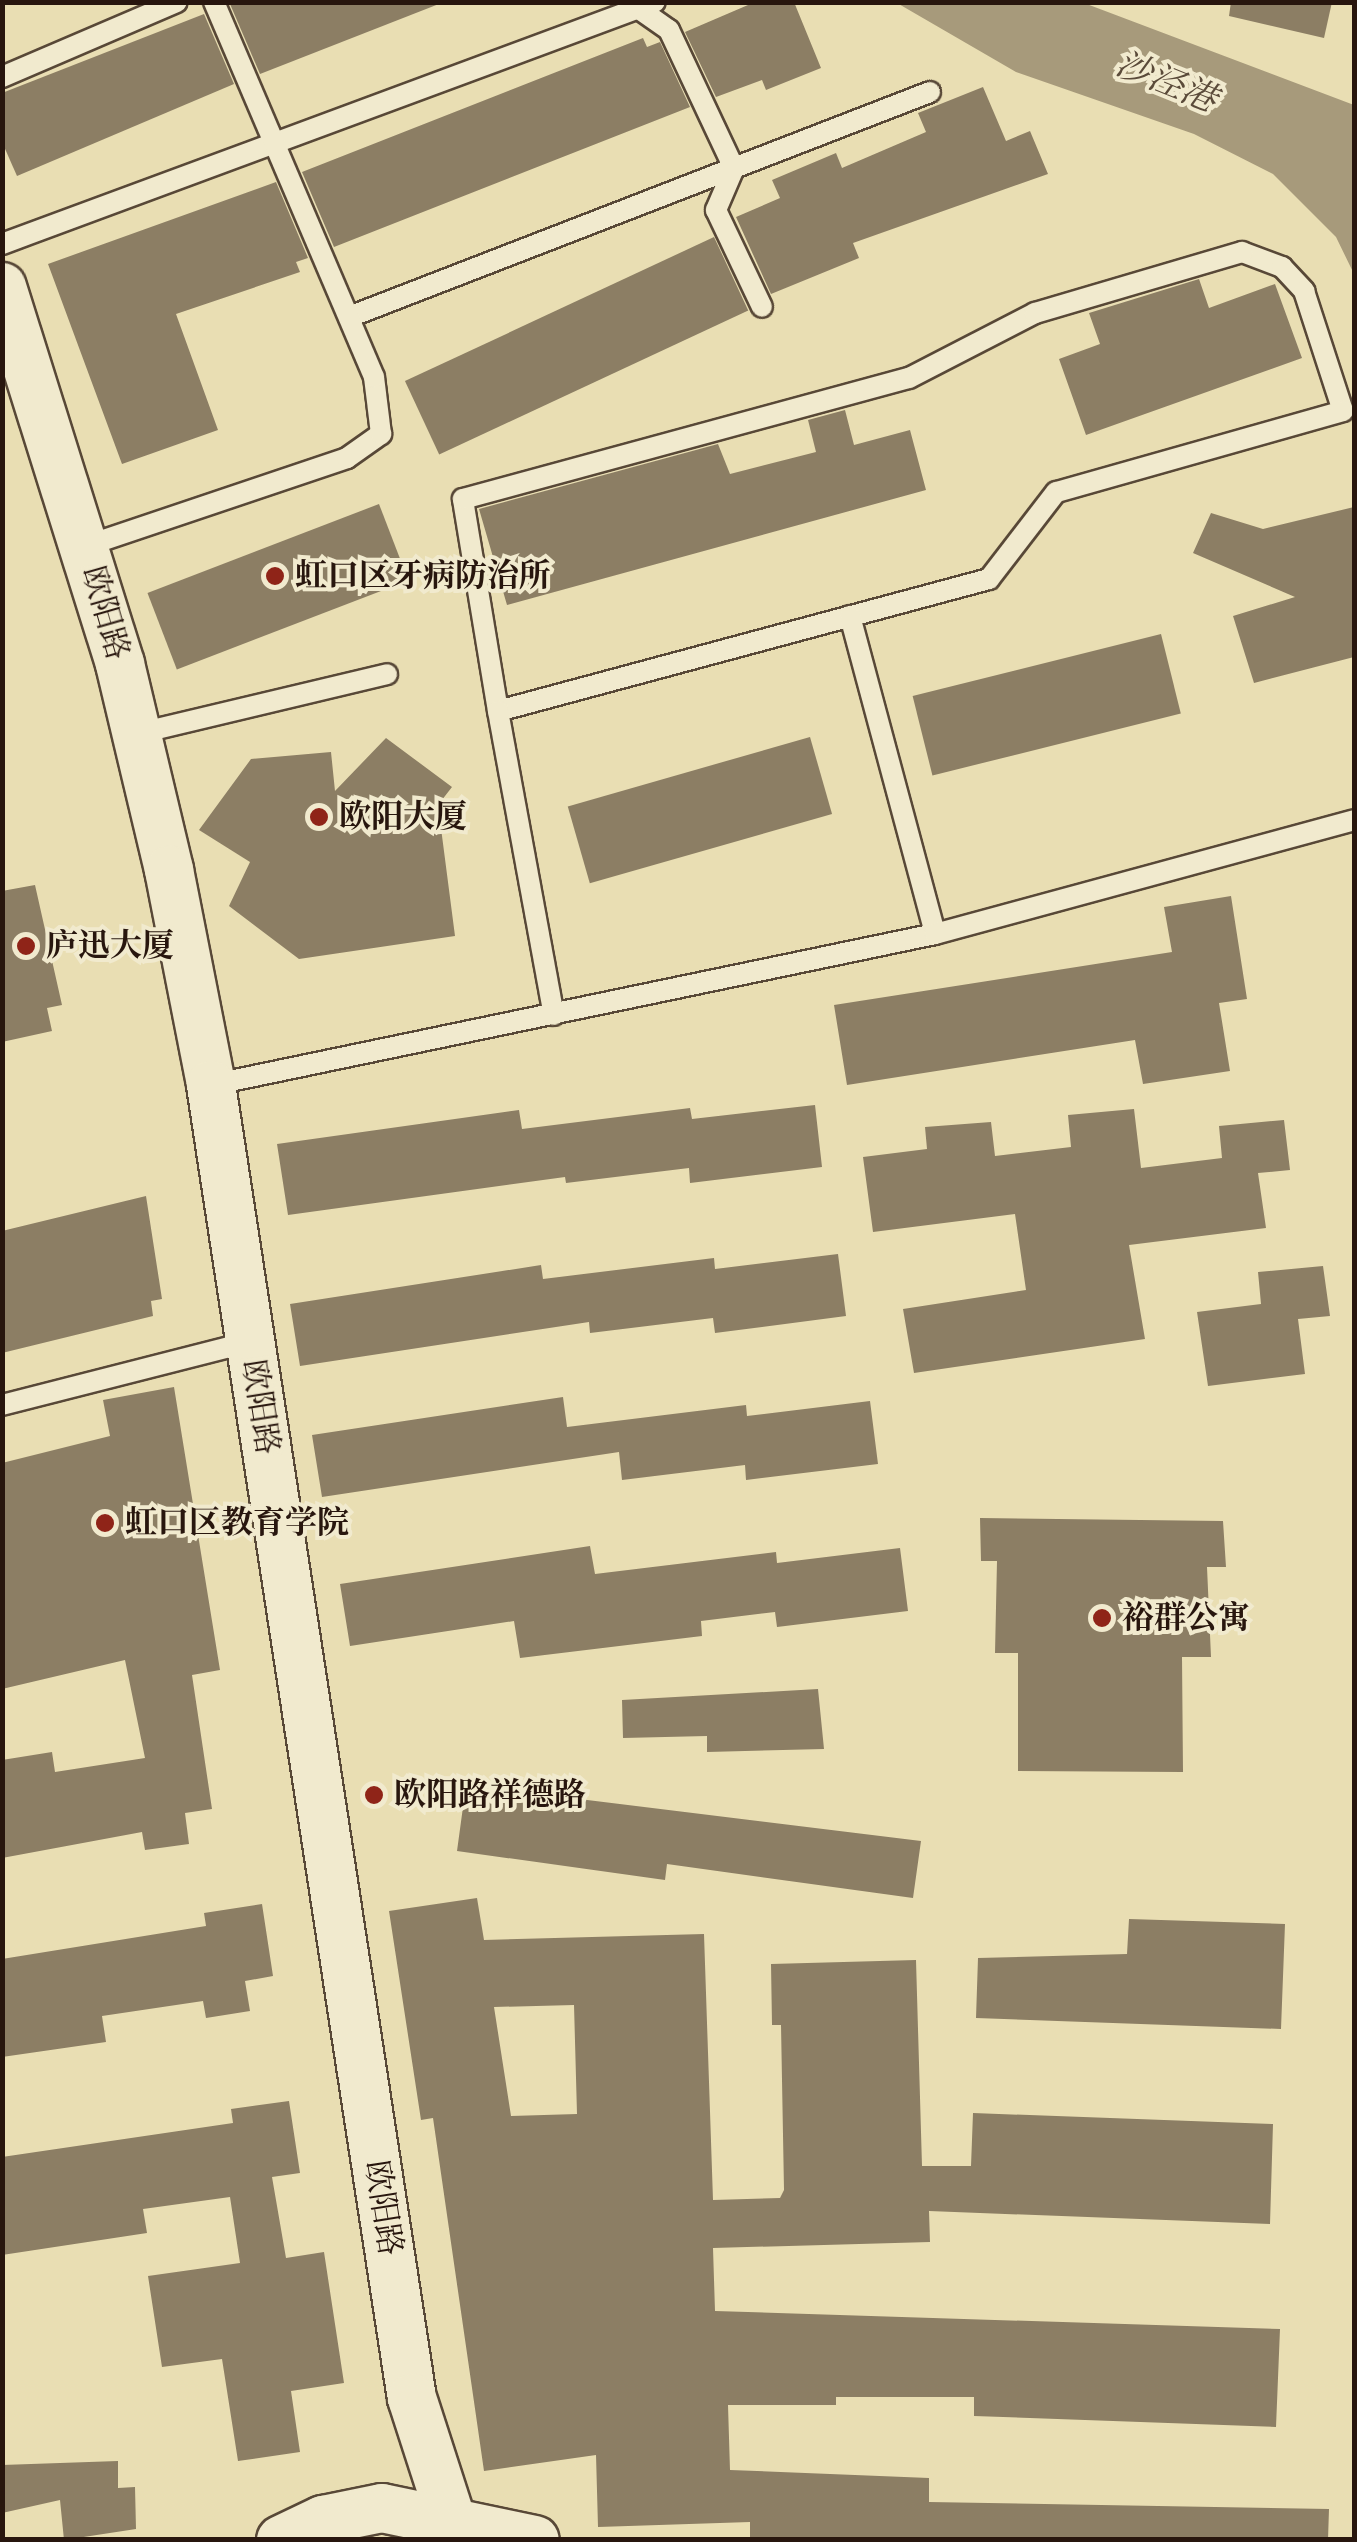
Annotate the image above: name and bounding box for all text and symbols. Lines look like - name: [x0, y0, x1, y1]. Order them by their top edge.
- water label: 沙泾港: [1109, 43, 1223, 121]
- place label: 虹口区牙病防治所: [295, 557, 551, 595]
- street label: 欧阳路: [73, 562, 137, 664]
- marker: 虹口区牙病防治所: [264, 565, 286, 587]
- place label: 欧阳大厦: [339, 798, 467, 836]
- marker: 欧阳大厦: [308, 806, 330, 828]
- place label: 庐迅大厦: [46, 927, 174, 965]
- marker: 庐迅大厦: [15, 935, 37, 957]
- street label: 欧阳路: [234, 1357, 286, 1457]
- place label: 虹口区教育学院: [125, 1504, 349, 1542]
- marker: 虹口区教育学院: [94, 1512, 116, 1534]
- place label: 裕群公寓: [1122, 1599, 1250, 1637]
- marker: 裕群公寓: [1091, 1607, 1113, 1629]
- place label: 欧阳路祥德路: [394, 1776, 586, 1814]
- marker: 欧阳路祥德路: [363, 1784, 385, 1806]
- street label: 欧阳路: [357, 2158, 409, 2258]

